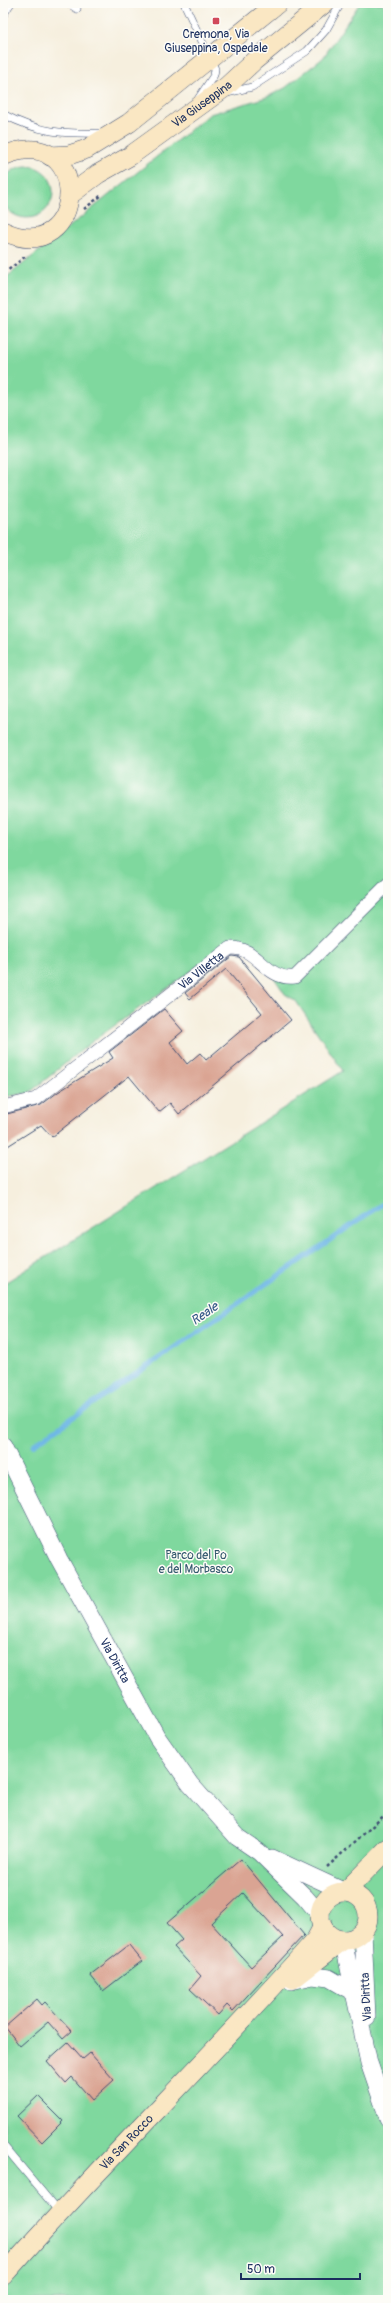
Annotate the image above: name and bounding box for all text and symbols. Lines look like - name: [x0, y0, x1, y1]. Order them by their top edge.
- marker: Cremona, Via Giuseppina, Ospedale: [211, 16, 221, 26]
- place label: Cremona, Via Giuseppina, Ospedale: [164, 27, 268, 56]
- street label: Via Giuseppina: [169, 78, 236, 131]
- street label: Via Villetta: [175, 948, 227, 993]
- water label: Reale: [188, 1298, 223, 1329]
- park label: Parco del Po e del Morbasco: [159, 1548, 234, 1577]
- street label: Via Diritta: [96, 1636, 133, 1686]
- street label: Via Diritta: [358, 1972, 375, 2022]
- street label: Via San Rocco: [97, 2111, 157, 2174]
- scale bar: [241, 2255, 360, 2281]
- text: 50 m: [247, 2262, 275, 2277]

